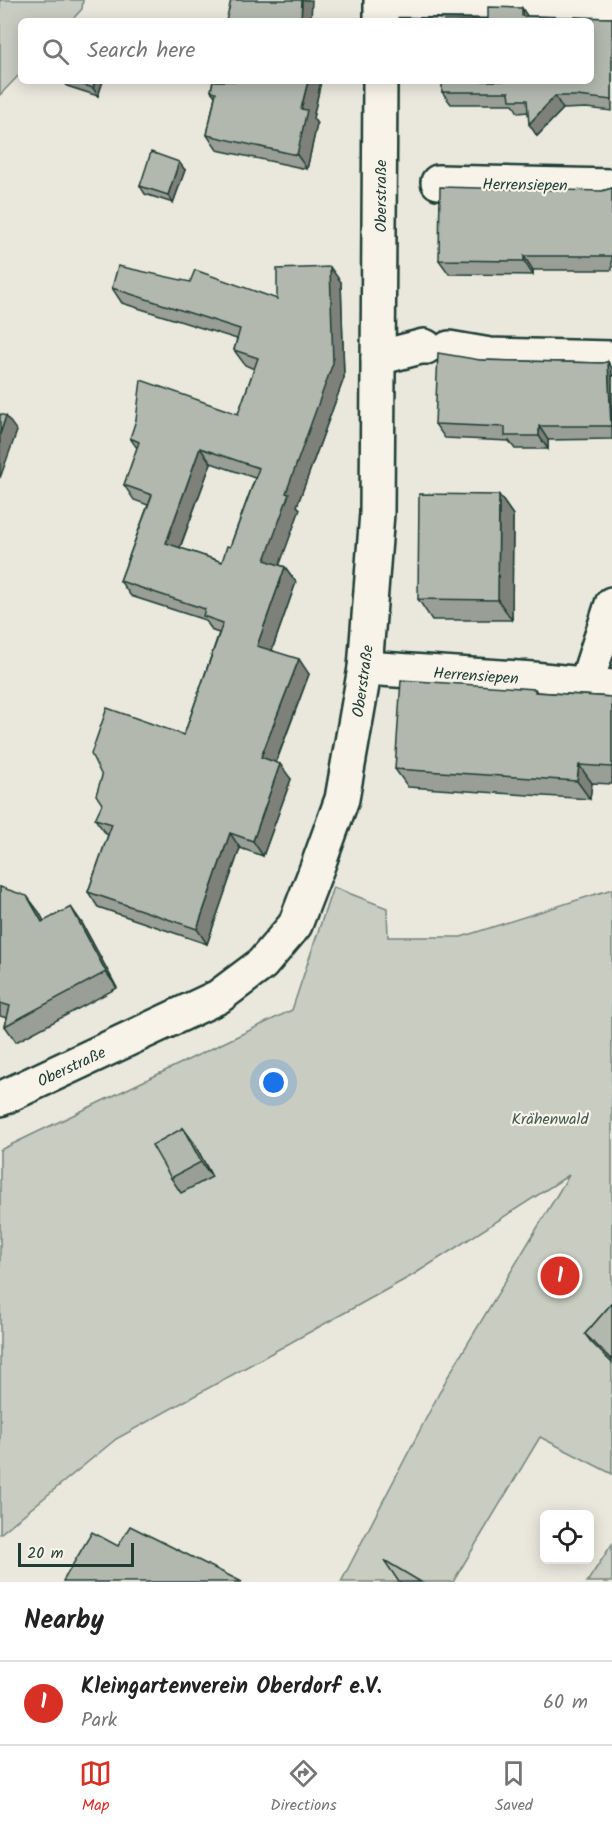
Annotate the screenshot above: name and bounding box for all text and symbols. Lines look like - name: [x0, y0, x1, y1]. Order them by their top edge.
- search box: [18, 18, 594, 84]
- text: Search here: [87, 34, 195, 69]
- icon: search: [39, 35, 72, 68]
- street label: Oberstraße: [369, 159, 394, 233]
- street label: Herrensiepen: [482, 172, 568, 199]
- street label: Oberstraße: [346, 643, 381, 719]
- street label: Herrensiepen: [432, 661, 519, 692]
- street label: Oberstraße: [33, 1041, 110, 1094]
- your location: [259, 1068, 288, 1097]
- park label: Krähenwald: [512, 1107, 589, 1132]
- pin: 1: [540, 1254, 580, 1298]
- map controls: [540, 1510, 594, 1564]
- button: locate: [540, 1510, 594, 1564]
- scale bar: [18, 1540, 134, 1568]
- text: 20 m: [27, 1541, 63, 1566]
- text: Nearby: [24, 1600, 104, 1642]
- text: Kleingartenverein Oberdorf e.V.: [81, 1670, 382, 1705]
- text: 1: [40, 1687, 47, 1719]
- text: 60 m: [543, 1687, 588, 1719]
- text: Park: [81, 1705, 117, 1737]
- tab: Map: [79, 1757, 112, 1818]
- tab: Directions: [270, 1757, 337, 1818]
- tab: Saved: [495, 1757, 533, 1818]

